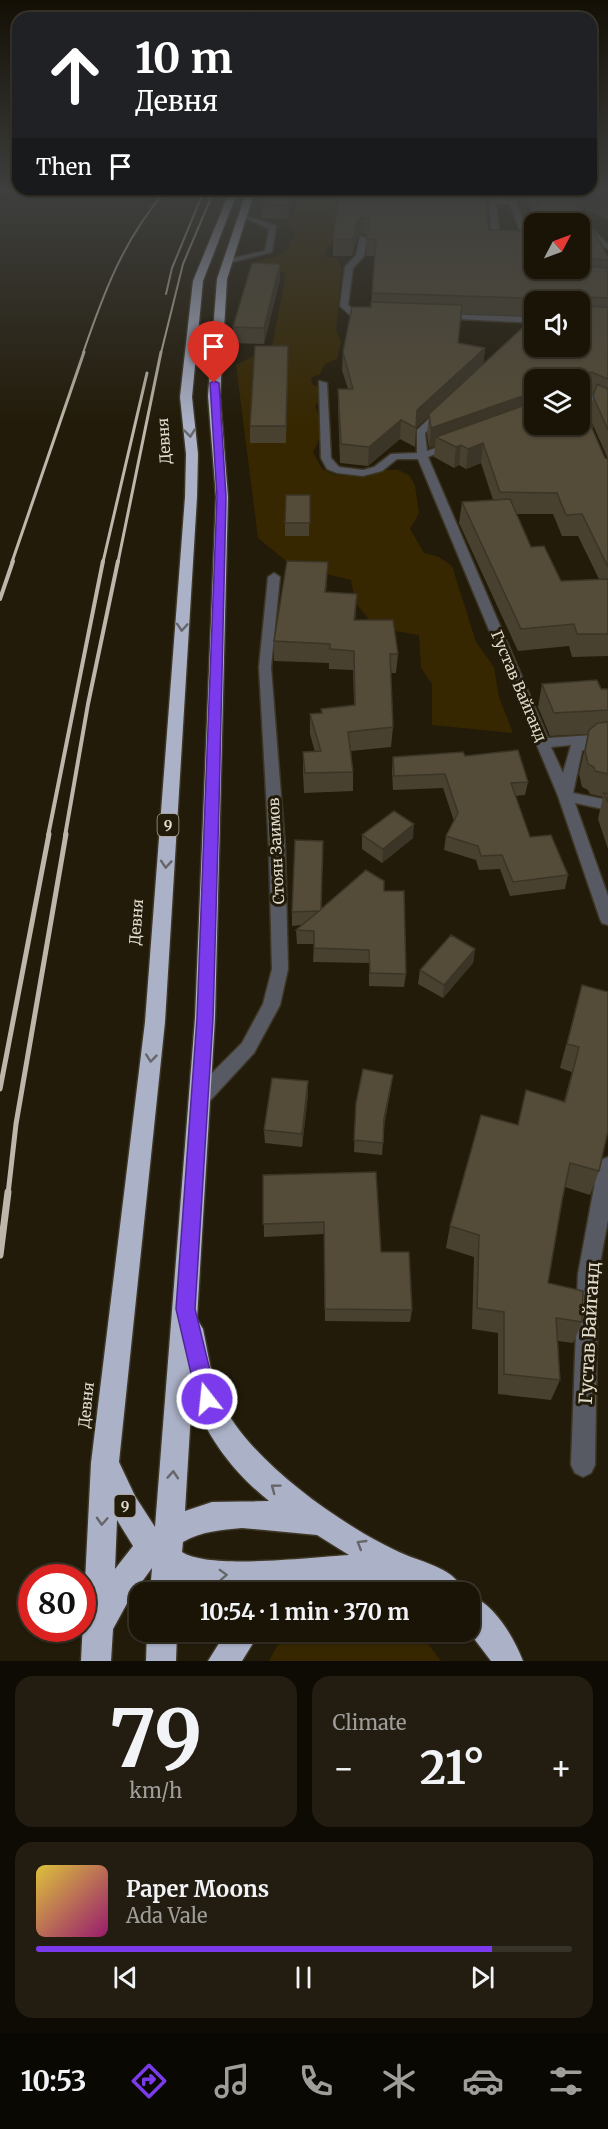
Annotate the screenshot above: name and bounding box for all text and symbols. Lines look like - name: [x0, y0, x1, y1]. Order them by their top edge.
- text: 10 m: [135, 32, 233, 84]
- icon: ahead: [36, 36, 114, 114]
- text: Девня: [135, 84, 218, 118]
- icon: arrive: [104, 150, 137, 183]
- text: Then: [36, 153, 92, 181]
- north arrow: [524, 213, 590, 279]
- map controls: [524, 213, 590, 435]
- button: sound: [524, 291, 590, 357]
- pin: [188, 321, 239, 383]
- icon: arrive: [197, 330, 230, 363]
- button: layers: [524, 369, 590, 435]
- street label: Девня: [153, 417, 175, 465]
- one-way arrow: [183, 428, 196, 437]
- one-way arrow: [176, 623, 189, 632]
- street label: Густав Вайганд: [487, 627, 551, 745]
- street label: Стоян Заимов: [264, 797, 288, 905]
- road number: 9: [158, 814, 178, 836]
- one-way arrow: [159, 859, 172, 868]
- street label: Девня: [125, 898, 147, 946]
- one-way arrow: [145, 1054, 157, 1063]
- street label: Густав Вайганд: [574, 1261, 604, 1405]
- position arrow: [175, 1367, 239, 1431]
- street label: Девня: [74, 1381, 98, 1429]
- one-way arrow: [166, 1471, 179, 1480]
- one-way arrow: [270, 1484, 281, 1495]
- road number: 9: [114, 1495, 136, 1517]
- one-way arrow: [96, 1517, 109, 1526]
- one-way arrow: [357, 1539, 367, 1551]
- speed limit sign: 80: [18, 1564, 96, 1642]
- one-way arrow: [218, 1569, 227, 1582]
- text: 10:54 · 1 min · 370 m: [200, 1598, 409, 1626]
- text: 79: [109, 1690, 202, 1788]
- text: Climate: [333, 1710, 407, 1735]
- text: 21°: [420, 1740, 485, 1796]
- text: −: [333, 1748, 355, 1789]
- text: +: [550, 1748, 572, 1789]
- text: km/h: [129, 1778, 182, 1803]
- text: Paper Moons: [126, 1875, 269, 1903]
- text: Ada Vale: [126, 1903, 207, 1928]
- icon: previous: [109, 1961, 142, 1994]
- icon: pause: [287, 1961, 320, 1994]
- icon: next: [466, 1961, 499, 1994]
- icon: directions: [128, 2060, 170, 2102]
- icon: music: [211, 2060, 253, 2102]
- icon: phone: [295, 2060, 337, 2102]
- icon: climate: [378, 2060, 420, 2102]
- icon: car: [462, 2060, 504, 2102]
- icon: filters: [545, 2060, 587, 2102]
- text: 10:53: [21, 2064, 86, 2098]

